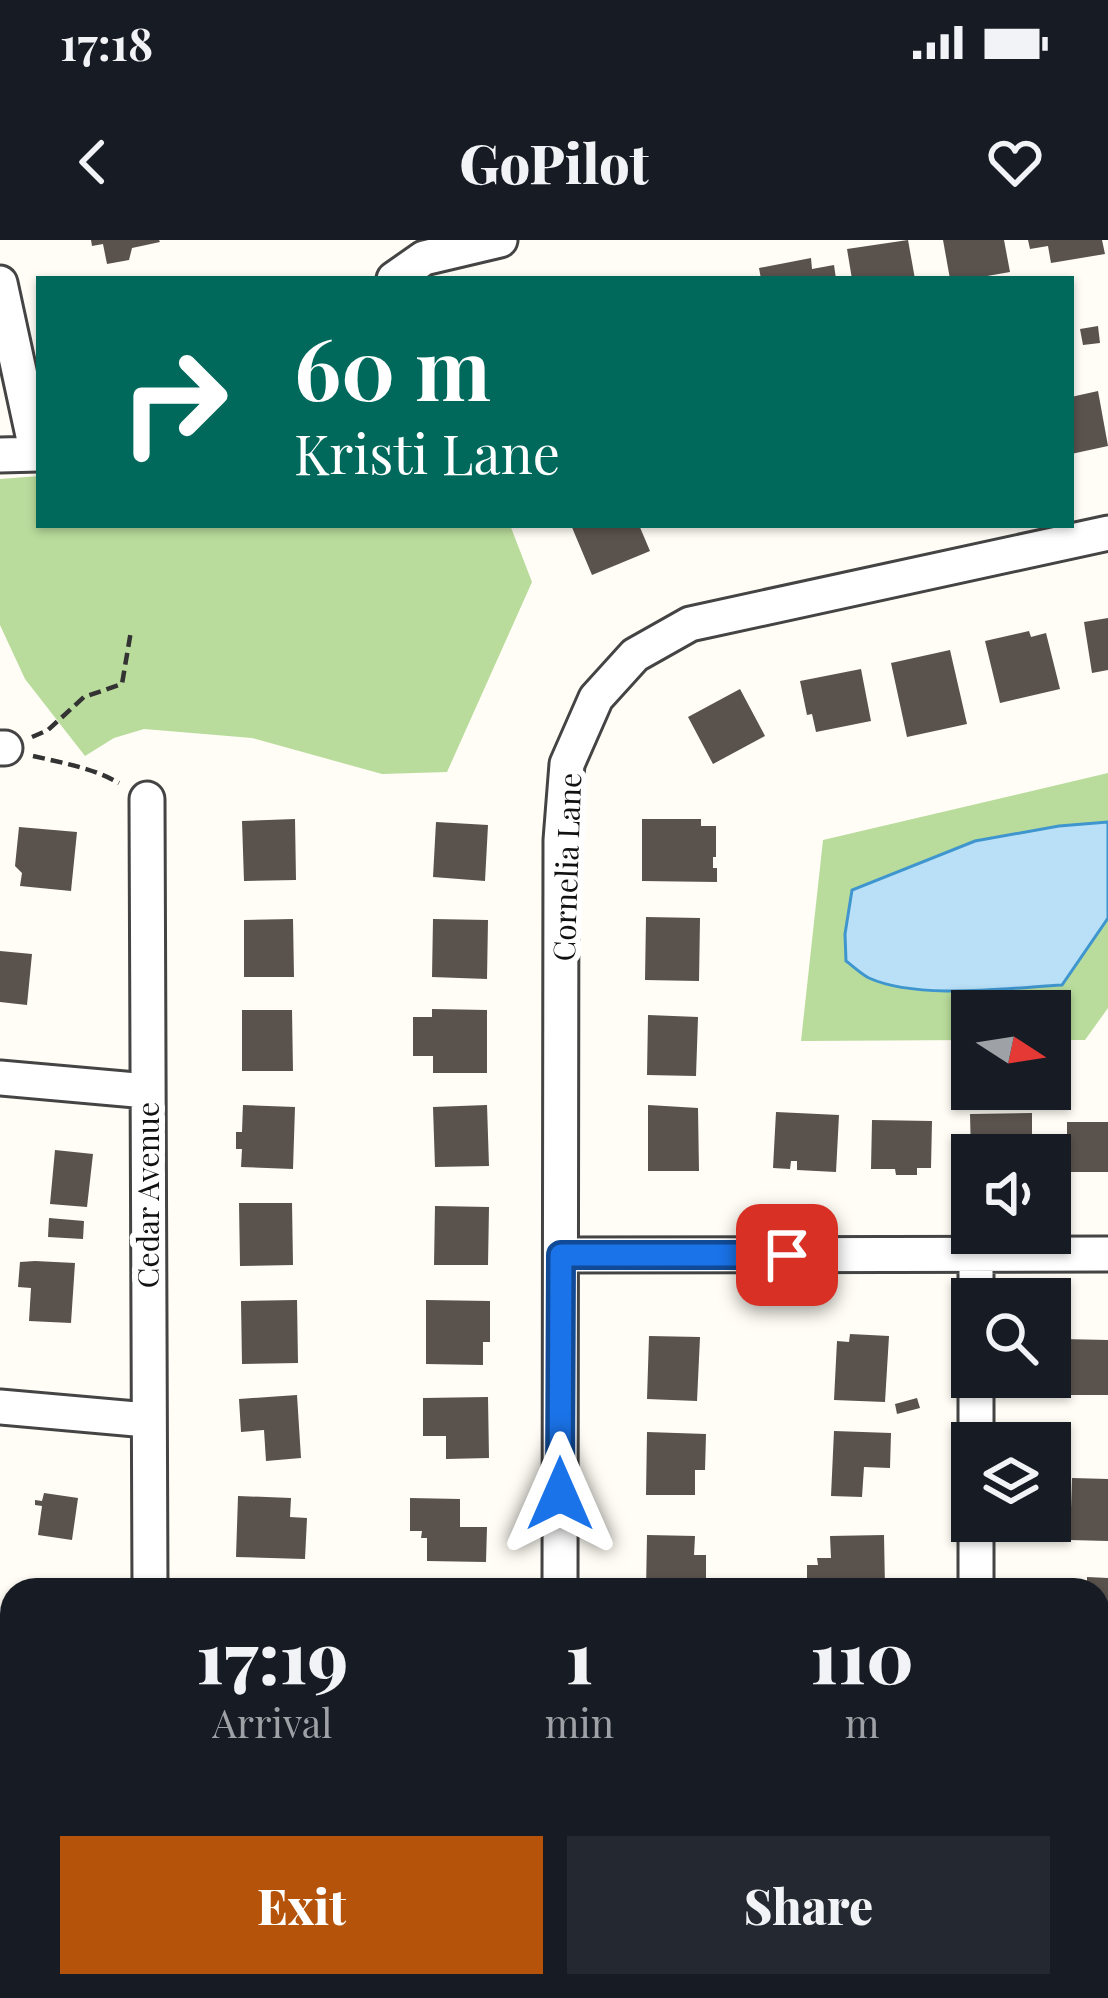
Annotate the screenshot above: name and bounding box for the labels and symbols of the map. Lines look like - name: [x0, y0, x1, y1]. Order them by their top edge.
- street label: Cornelia Lane: [543, 772, 589, 962]
- north arrow: [951, 990, 1071, 1110]
- street label: Cedar Avenue: [127, 1102, 167, 1288]
- pin: [736, 1204, 838, 1306]
- position arrow: [497, 1431, 623, 1557]

